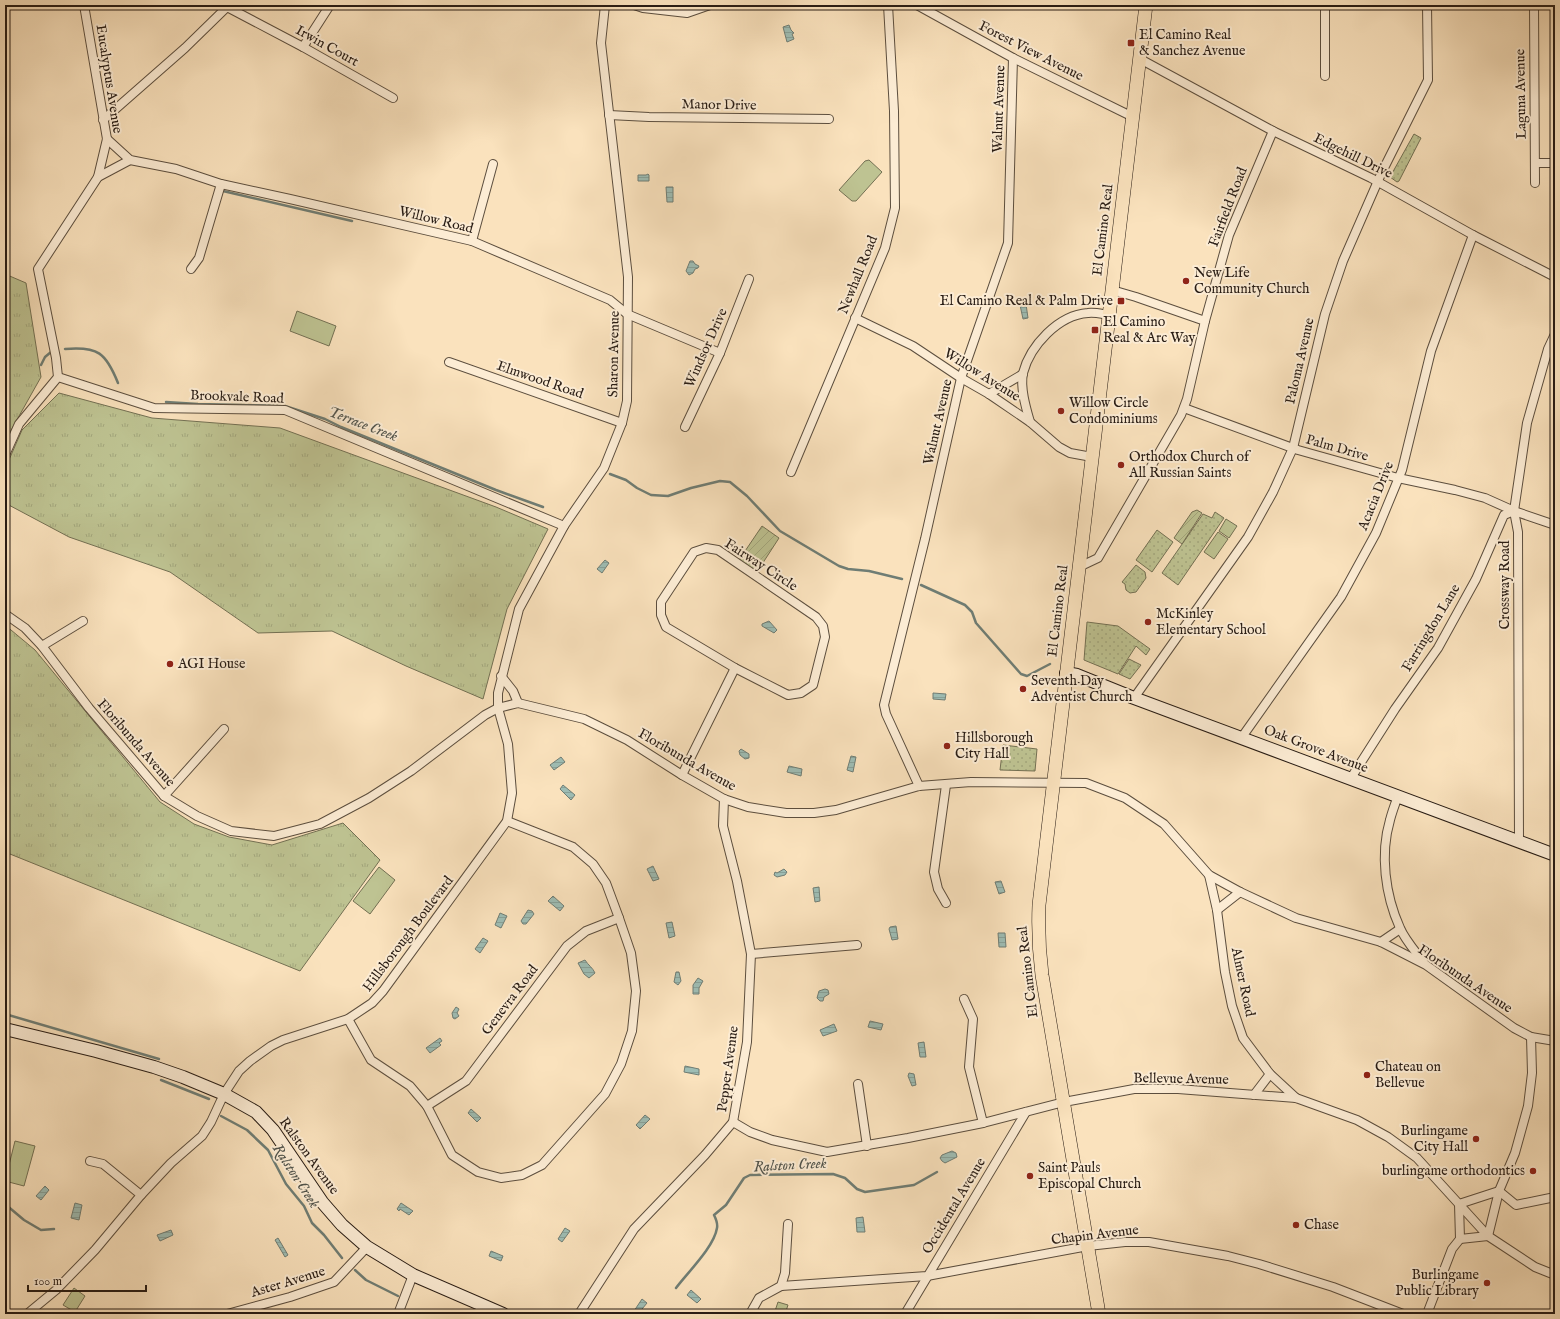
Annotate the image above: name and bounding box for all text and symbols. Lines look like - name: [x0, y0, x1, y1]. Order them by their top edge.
- street label: Forest View Avenue: [976, 17, 1087, 85]
- street label: Irwin Court: [292, 21, 362, 71]
- street label: Eucalyptus Avenue: [92, 23, 127, 135]
- place label: El Camino Real & Sanchez Avenue: [1139, 26, 1246, 60]
- marker: El Camino Real & Sanchez Avenue: [1126, 38, 1136, 48]
- street label: Laguna Avenue: [1511, 48, 1531, 139]
- street label: Walnut Avenue: [988, 64, 1010, 153]
- street label: Manor Drive: [681, 95, 757, 115]
- street label: Edgehill Drive: [1311, 129, 1396, 183]
- street label: Fairfield Road: [1205, 164, 1252, 250]
- street label: El Camino Real: [1088, 183, 1118, 277]
- street label: Willow Road: [397, 202, 476, 238]
- street label: Newhall Road: [834, 233, 882, 317]
- place label: New Life Community Church: [1194, 264, 1310, 298]
- marker: New Life Community Church: [1181, 276, 1191, 286]
- place label: El Camino Real & Palm Drive: [940, 292, 1114, 310]
- marker: El Camino Real & Palm Drive: [1116, 296, 1126, 306]
- street label: Windsor Drive: [680, 305, 732, 391]
- street label: Sharon Avenue: [604, 310, 624, 397]
- place label: El Camino Real & Arc Way: [1103, 313, 1196, 347]
- street label: Paloma Avenue: [1281, 316, 1319, 406]
- marker: El Camino Real & Arc Way: [1090, 325, 1100, 335]
- street label: Willow Avenue: [940, 344, 1024, 406]
- street label: Elmwood Road: [494, 357, 586, 403]
- street label: Walnut Avenue: [919, 377, 957, 467]
- street label: Brookvale Road: [190, 386, 285, 408]
- place label: Willow Circle Condominiums: [1069, 394, 1158, 428]
- water label: Terrace Creek: [326, 402, 400, 446]
- marker: Willow Circle Condominiums: [1056, 406, 1066, 416]
- street label: Palm Drive: [1304, 430, 1371, 466]
- place label: Orthodox Church of All Russian Saints: [1128, 448, 1252, 482]
- street label: Acacia Drive: [1354, 458, 1398, 534]
- marker: Orthodox Church of All Russian Saints: [1116, 460, 1126, 470]
- street label: Fairway Circle: [721, 535, 801, 596]
- street label: Crossway Road: [1496, 540, 1514, 630]
- street label: El Camino Real: [1043, 564, 1073, 658]
- street label: Farringdon Lane: [1398, 580, 1465, 675]
- place label: McKinley Elementary School: [1156, 605, 1266, 639]
- marker: McKinley Elementary School: [1143, 617, 1153, 627]
- place label: AGI House: [177, 655, 246, 673]
- marker: AGI House: [165, 659, 175, 669]
- place label: Seventh Day Adventist Church: [1030, 672, 1133, 706]
- marker: Seventh Day Adventist Church: [1018, 684, 1028, 694]
- street label: Floribunda Avenue: [93, 695, 179, 791]
- street label: Oak Grove Avenue: [1261, 721, 1371, 777]
- street label: Floribunda Avenue: [635, 725, 740, 796]
- place label: Hillsborough City Hall: [955, 729, 1034, 763]
- marker: Hillsborough City Hall: [942, 741, 952, 751]
- street label: Hillsborough Boulevard: [359, 872, 458, 995]
- street label: El Camino Real: [1013, 925, 1043, 1019]
- street label: Floribunda Avenue: [1414, 941, 1516, 1018]
- street label: Almer Road: [1227, 945, 1259, 1019]
- street label: Genevra Road: [478, 961, 543, 1039]
- street label: Pepper Avenue: [713, 1024, 743, 1113]
- place label: Chateau on Bellevue: [1375, 1058, 1442, 1092]
- street label: Bellevue Avenue: [1133, 1069, 1229, 1089]
- marker: Chateau on Bellevue: [1362, 1070, 1372, 1080]
- street label: Ralston Avenue: [275, 1114, 343, 1199]
- place label: Burlingame City Hall: [1400, 1122, 1469, 1156]
- marker: Burlingame City Hall: [1471, 1134, 1481, 1144]
- water label: Ralston Creek: [268, 1140, 324, 1212]
- water label: Ralston Creek: [753, 1154, 827, 1176]
- street label: Occidental Avenue: [918, 1154, 990, 1257]
- place label: Saint Pauls Episcopal Church: [1038, 1159, 1142, 1193]
- place label: burlingame orthodontics: [1382, 1162, 1525, 1180]
- marker: burlingame orthodontics: [1528, 1166, 1538, 1176]
- marker: Saint Pauls Episcopal Church: [1025, 1171, 1035, 1181]
- place label: Chase: [1304, 1216, 1339, 1234]
- marker: Chase: [1291, 1220, 1301, 1230]
- street label: Chapin Avenue: [1050, 1221, 1140, 1249]
- street label: Aster Avenue: [248, 1262, 328, 1302]
- place label: Burlingame Public Library: [1395, 1266, 1480, 1300]
- scale bar: [28, 1267, 146, 1293]
- text: 100 m: [34, 1274, 62, 1289]
- marker: Burlingame Public Library: [1482, 1278, 1492, 1288]

